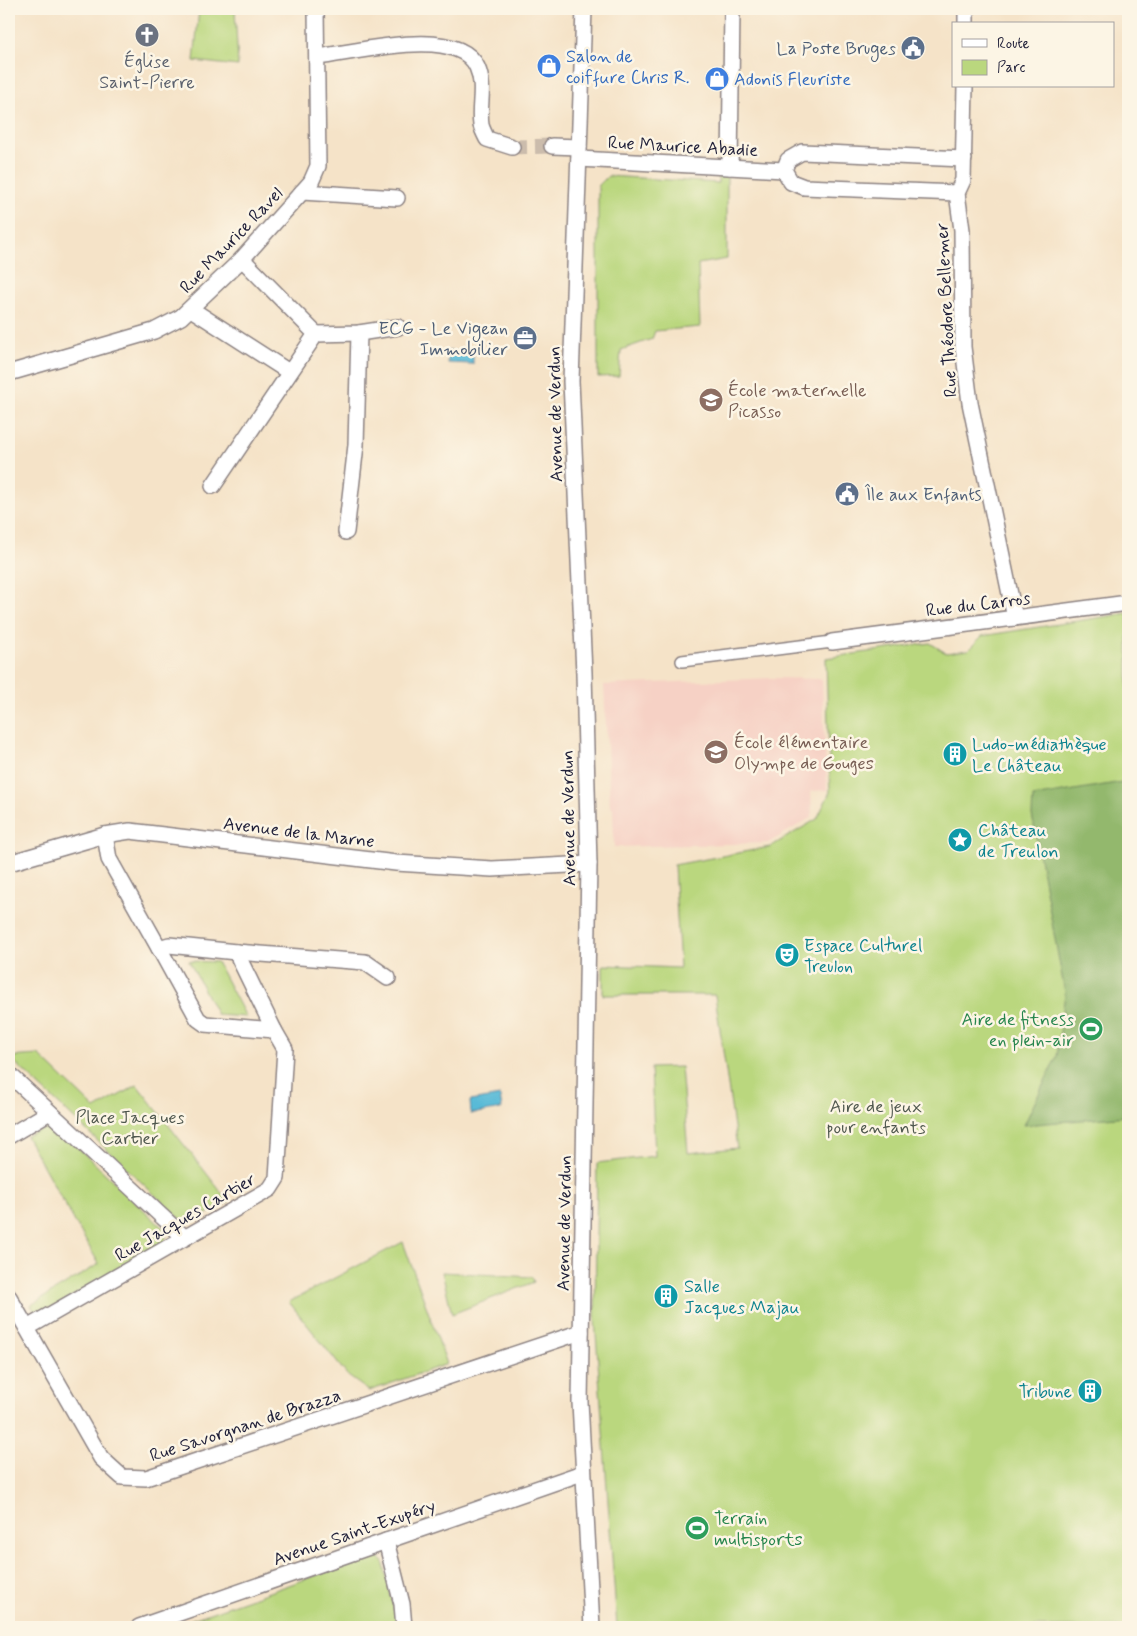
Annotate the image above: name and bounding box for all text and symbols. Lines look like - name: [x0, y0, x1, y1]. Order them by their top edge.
- church icon: Église Saint-Pierre: [134, 22, 160, 48]
- legend: [952, 22, 1114, 88]
- text: Route: [997, 34, 1030, 54]
- public building icon: La Poste Bruges: [900, 35, 926, 61]
- place label: La Poste Bruges: [777, 37, 896, 62]
- place label: Salon de coiffure Chris R.: [566, 45, 690, 90]
- place label: Église Saint-Pierre: [99, 50, 195, 95]
- shop icon: Salon de coiffure Chris R.: [536, 53, 562, 79]
- text: Parc: [997, 58, 1025, 78]
- shop icon: Adonis Fleuriste: [704, 66, 730, 92]
- place label: Adonis Fleuriste: [734, 68, 851, 92]
- street label: Rue Maurice Abadie: [607, 131, 759, 163]
- street label: Rue Maurice Ravel: [175, 182, 289, 299]
- street label: Rue Théodore Bellemer: [930, 222, 964, 398]
- place label: ECG - Le Vigean Immobilier: [378, 317, 508, 362]
- office icon: ECG - Le Vigean Immobilier: [512, 325, 538, 351]
- street label: Avenue de Verdun: [543, 346, 569, 482]
- place label: École maternelle Picasso: [728, 379, 867, 424]
- school or university icon: École maternelle Picasso: [698, 387, 724, 413]
- public building icon: Île aux Enfants: [834, 481, 860, 507]
- place label: Île aux Enfants: [864, 483, 982, 507]
- street label: Rue du Carros: [925, 587, 1032, 623]
- place label: École élémentaire Olympe de Gouges: [734, 731, 874, 776]
- place label: Ludo-médiathèque Le Château: [972, 733, 1107, 778]
- school or university icon: École élémentaire Olympe de Gouges: [703, 739, 729, 765]
- building icon: Ludo-médiathèque Le Château: [942, 741, 968, 767]
- street label: Avenue de Verdun: [556, 750, 582, 886]
- street label: Avenue de la Marne: [222, 812, 376, 854]
- place label: Château de Treulon: [978, 819, 1059, 864]
- place icon: Château de Treulon: [947, 827, 973, 853]
- place label: Espace Culturel Treulon: [804, 934, 922, 979]
- theatre icon: Espace Culturel Treulon: [774, 942, 800, 968]
- place label: Aire de fitness en plein-air: [962, 1008, 1074, 1053]
- sports icon: Aire de fitness en plein-air: [1078, 1016, 1104, 1042]
- park label: Aire de jeux pour enfants: [826, 1095, 926, 1140]
- park label: Place Jacques Cartier: [76, 1106, 185, 1151]
- street label: Avenue de Verdun: [552, 1155, 578, 1291]
- street label: Rue Jacques Cartier: [111, 1168, 261, 1268]
- place label: Salle Jacques Majau: [684, 1275, 800, 1320]
- building icon: Salle Jacques Majau: [653, 1283, 679, 1309]
- building icon: Tribune: [1077, 1378, 1103, 1404]
- place label: Tribune: [1019, 1380, 1072, 1404]
- street label: Rue Savorgnan de Brazza: [147, 1384, 344, 1468]
- street label: Avenue Saint-Exupéry: [270, 1494, 439, 1572]
- place label: Terrain multisports: [714, 1507, 803, 1552]
- sports icon: Terrain multisports: [684, 1515, 710, 1541]

